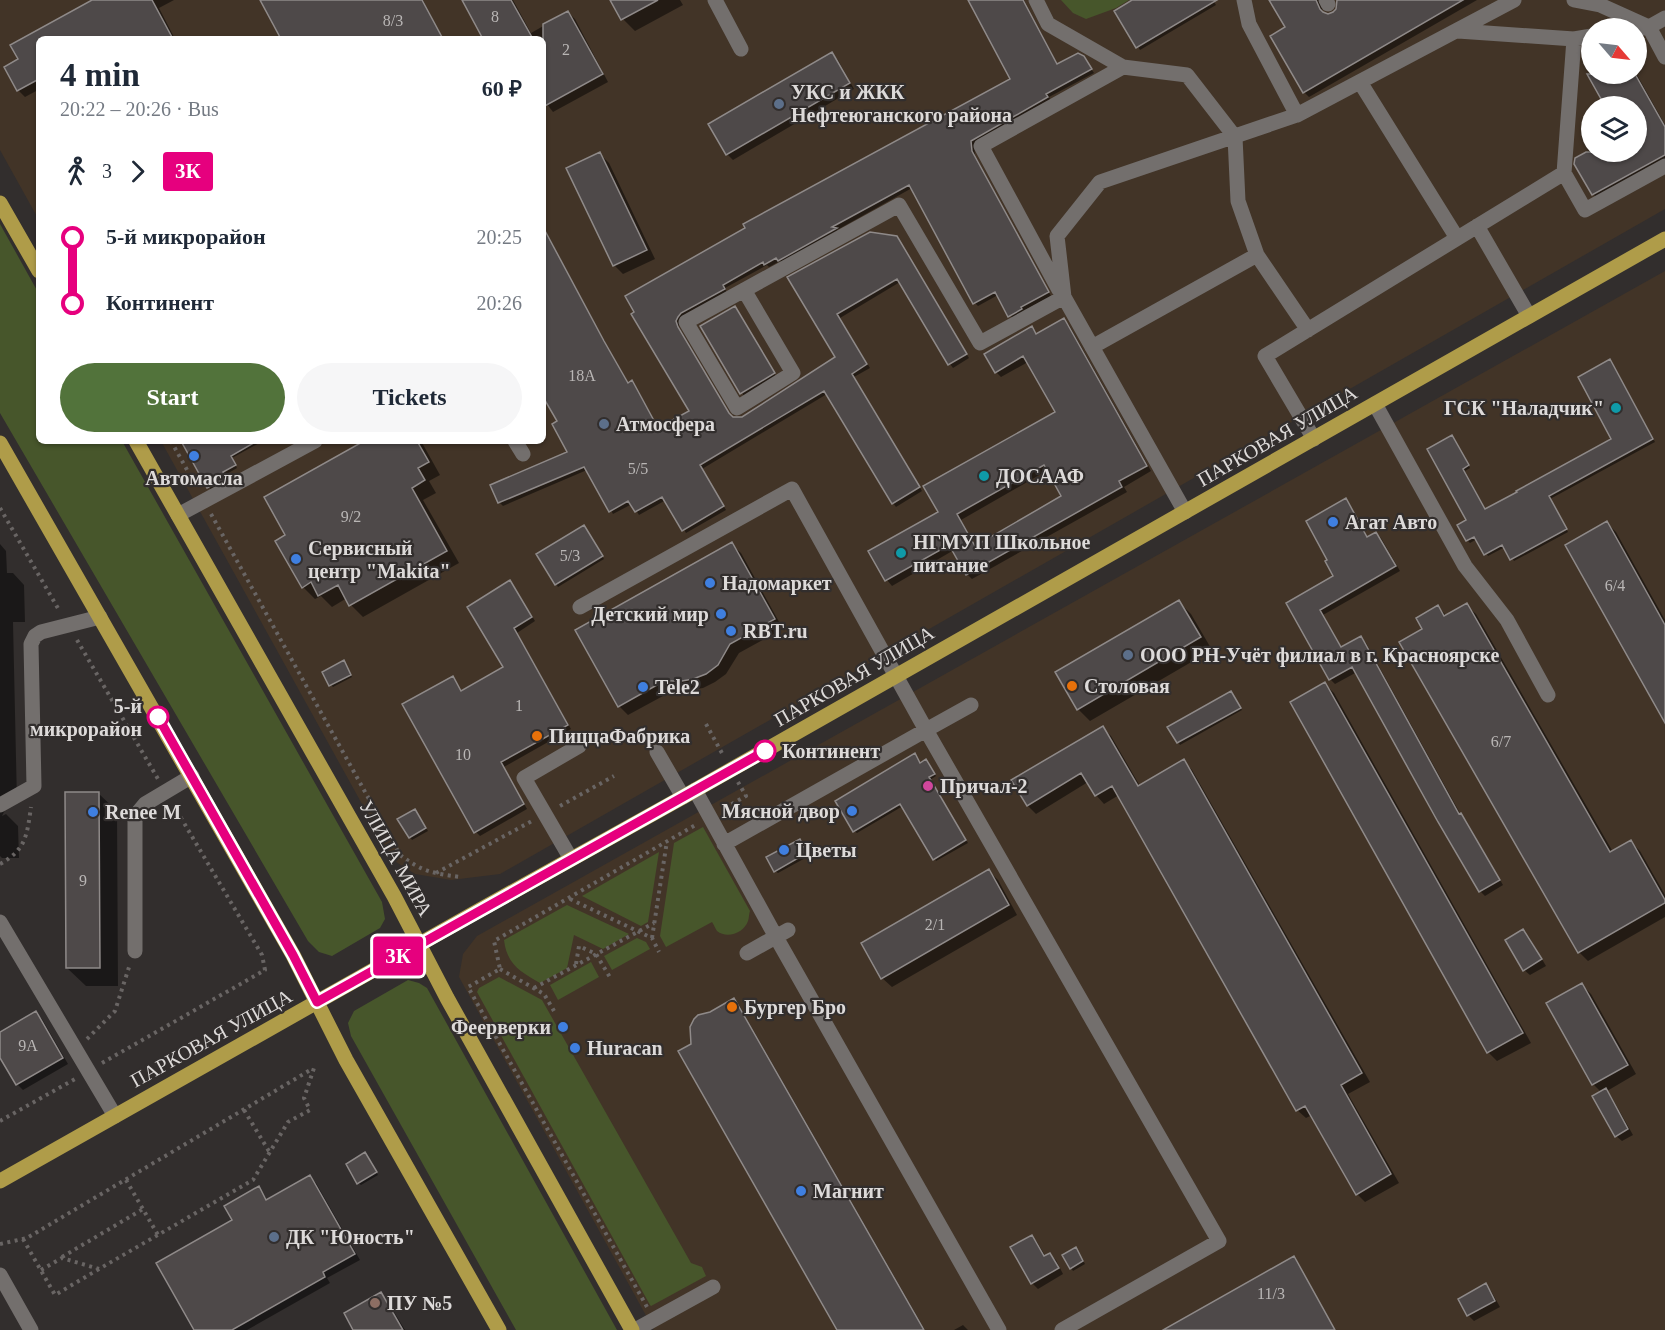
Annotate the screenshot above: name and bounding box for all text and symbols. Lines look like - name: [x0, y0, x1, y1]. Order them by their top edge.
- house number: 8: [491, 8, 499, 25]
- house number: 8/3: [383, 12, 403, 29]
- north arrow: [1581, 18, 1647, 84]
- map controls: [1581, 18, 1647, 162]
- house number: 2: [562, 41, 570, 58]
- text: 4 min: [60, 57, 140, 93]
- text: 60 ₽: [482, 76, 522, 101]
- place label: УКС и ЖКК Нефтеюганского района: [791, 81, 1012, 127]
- button: layers: [1581, 96, 1647, 162]
- marker: УКС и ЖКК Нефтеюганского района: [772, 97, 786, 111]
- text: 20:22 – 20:26 · Bus: [60, 98, 219, 120]
- icon: walk: [60, 155, 93, 188]
- icon: forward: [121, 155, 154, 188]
- text: 3К: [175, 159, 201, 183]
- text: 3: [102, 160, 112, 182]
- text: 5-й микрорайон: [106, 224, 266, 249]
- text: 20:25: [476, 226, 522, 248]
- text: Континент: [106, 290, 214, 315]
- text: 20:26: [476, 292, 522, 314]
- button: Start: [60, 363, 285, 432]
- button: Tickets: [297, 363, 522, 432]
- house number: 18А: [568, 367, 596, 384]
- street label: ПАРКОВАЯ УЛИЦА: [1193, 381, 1362, 492]
- place label: ГСК "Наладчик": [1444, 397, 1604, 419]
- marker: ГСК "Наладчик": [1609, 401, 1623, 415]
- place label: Атмосфера: [616, 413, 715, 436]
- marker: Атмосфера: [597, 417, 611, 431]
- marker: Автомасла: [187, 449, 201, 463]
- house number: 5/5: [628, 460, 648, 477]
- place label: ДОСААФ: [996, 465, 1084, 488]
- place label: Автомасла: [145, 467, 243, 489]
- marker: ДОСААФ: [977, 469, 991, 483]
- house number: 9/2: [341, 508, 361, 525]
- place label: Агат Авто: [1345, 511, 1437, 533]
- marker: Агат Авто: [1326, 515, 1340, 529]
- place label: НГМУП Школьное питание: [913, 531, 1090, 576]
- place label: Сервисный центр "Makita": [308, 537, 451, 583]
- marker: НГМУП Школьное питание: [894, 546, 908, 560]
- house number: 5/3: [560, 547, 580, 564]
- marker: Сервисный центр "Makita": [289, 552, 303, 566]
- place label: Надомаркет: [722, 572, 832, 595]
- marker: Надомаркет: [703, 576, 717, 590]
- house number: 6/4: [1605, 577, 1625, 594]
- place label: Детский мир: [591, 603, 709, 626]
- marker: Детский мир: [714, 607, 728, 621]
- place label: RBT.ru: [743, 620, 808, 642]
- street label: ПАРКОВАЯ УЛИЦА: [770, 621, 939, 732]
- marker: RBT.ru: [724, 624, 738, 638]
- place label: ООО РН-Учёт филиал в г. Красноярске: [1140, 644, 1499, 667]
- marker: ООО РН-Учёт филиал в г. Красноярске: [1121, 648, 1135, 662]
- place label: Столовая: [1084, 675, 1170, 697]
- place label: Tele2: [655, 676, 700, 698]
- marker: Столовая: [1065, 679, 1079, 693]
- marker: Tele2: [636, 680, 650, 694]
- place label: 5-й микрорайон: [30, 695, 142, 741]
- house number: 1: [515, 697, 523, 714]
- marker: 5-й микрорайон: [147, 706, 169, 728]
- place label: ПиццаФабрика: [549, 725, 690, 748]
- marker: ПиццаФабрика: [530, 729, 544, 743]
- house number: 6/7: [1491, 733, 1511, 750]
- marker: Континент: [754, 740, 776, 762]
- place label: Континент: [782, 740, 880, 762]
- house number: 10: [455, 746, 471, 763]
- place label: Причал-2: [940, 775, 1028, 798]
- marker: Причал-2: [921, 779, 935, 793]
- street label: УЛИЦА МИРА: [354, 796, 437, 921]
- place label: Мясной двор: [721, 800, 840, 823]
- place label: Renee M: [105, 801, 181, 823]
- marker: Мясной двор: [845, 804, 859, 818]
- marker: Renee M: [86, 805, 100, 819]
- place label: Цветы: [796, 839, 857, 862]
- marker: Цветы: [777, 843, 791, 857]
- house number: 9: [79, 872, 87, 889]
- house number: 2/1: [925, 916, 945, 933]
- line badge: 3К: [371, 936, 425, 976]
- text: 3К: [385, 944, 411, 968]
- street label: ПАРКОВАЯ УЛИЦА: [127, 984, 296, 1092]
- place label: Бургер Бро: [744, 996, 846, 1019]
- marker: Бургер Бро: [725, 1000, 739, 1014]
- place label: Феерверки: [451, 1016, 551, 1039]
- marker: Феерверки: [556, 1020, 570, 1034]
- house number: 9А: [18, 1037, 38, 1054]
- place label: Huracan: [587, 1037, 663, 1059]
- marker: Huracan: [568, 1041, 582, 1055]
- place label: Магнит: [813, 1180, 884, 1202]
- marker: Магнит: [794, 1184, 808, 1198]
- place label: ДК "Юность": [286, 1226, 415, 1249]
- marker: ДК "Юность": [267, 1230, 281, 1244]
- house number: 11/3: [1257, 1285, 1285, 1302]
- place label: ПУ №5: [387, 1292, 452, 1314]
- marker: ПУ №5: [368, 1296, 382, 1310]

